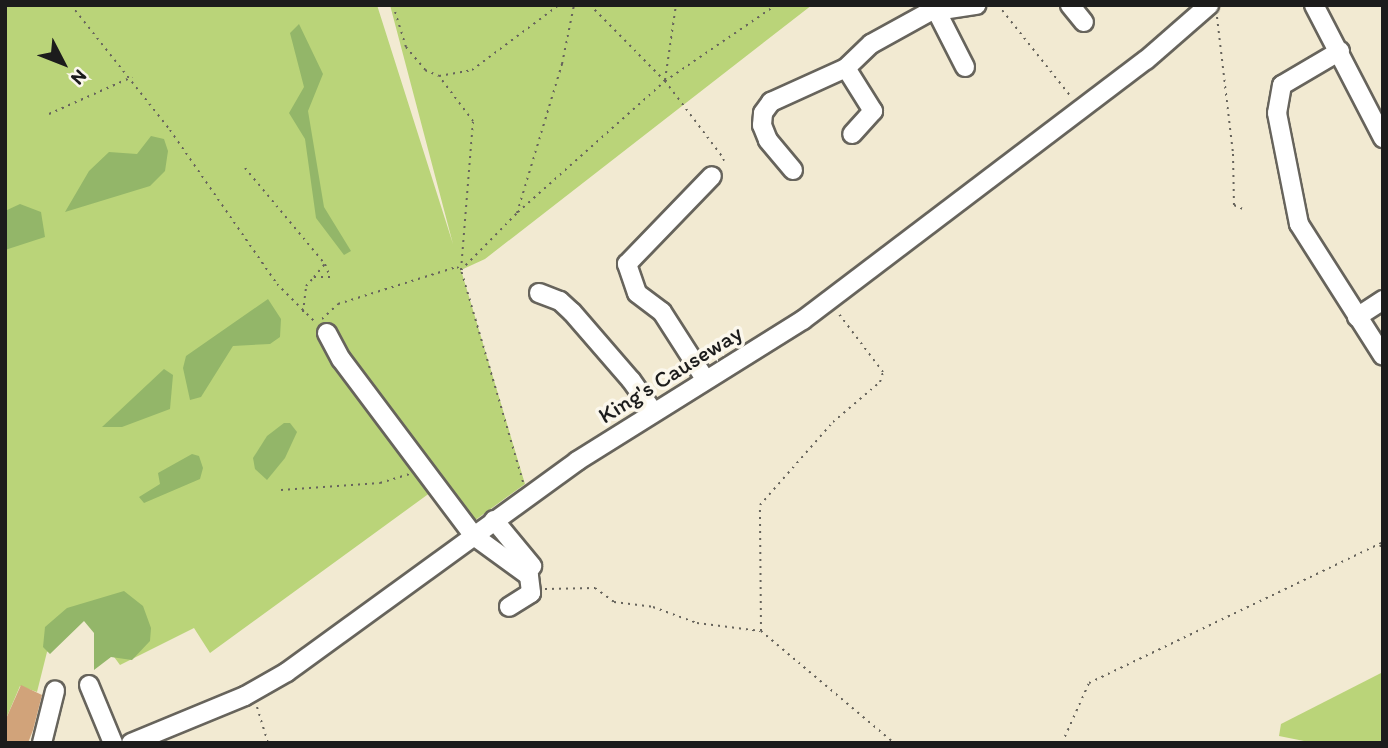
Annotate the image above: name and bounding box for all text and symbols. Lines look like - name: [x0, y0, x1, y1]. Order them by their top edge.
- north arrow: [28, 28, 98, 98]
- text: N: [66, 65, 92, 90]
- street label: King's Causeway: [593, 319, 747, 429]

